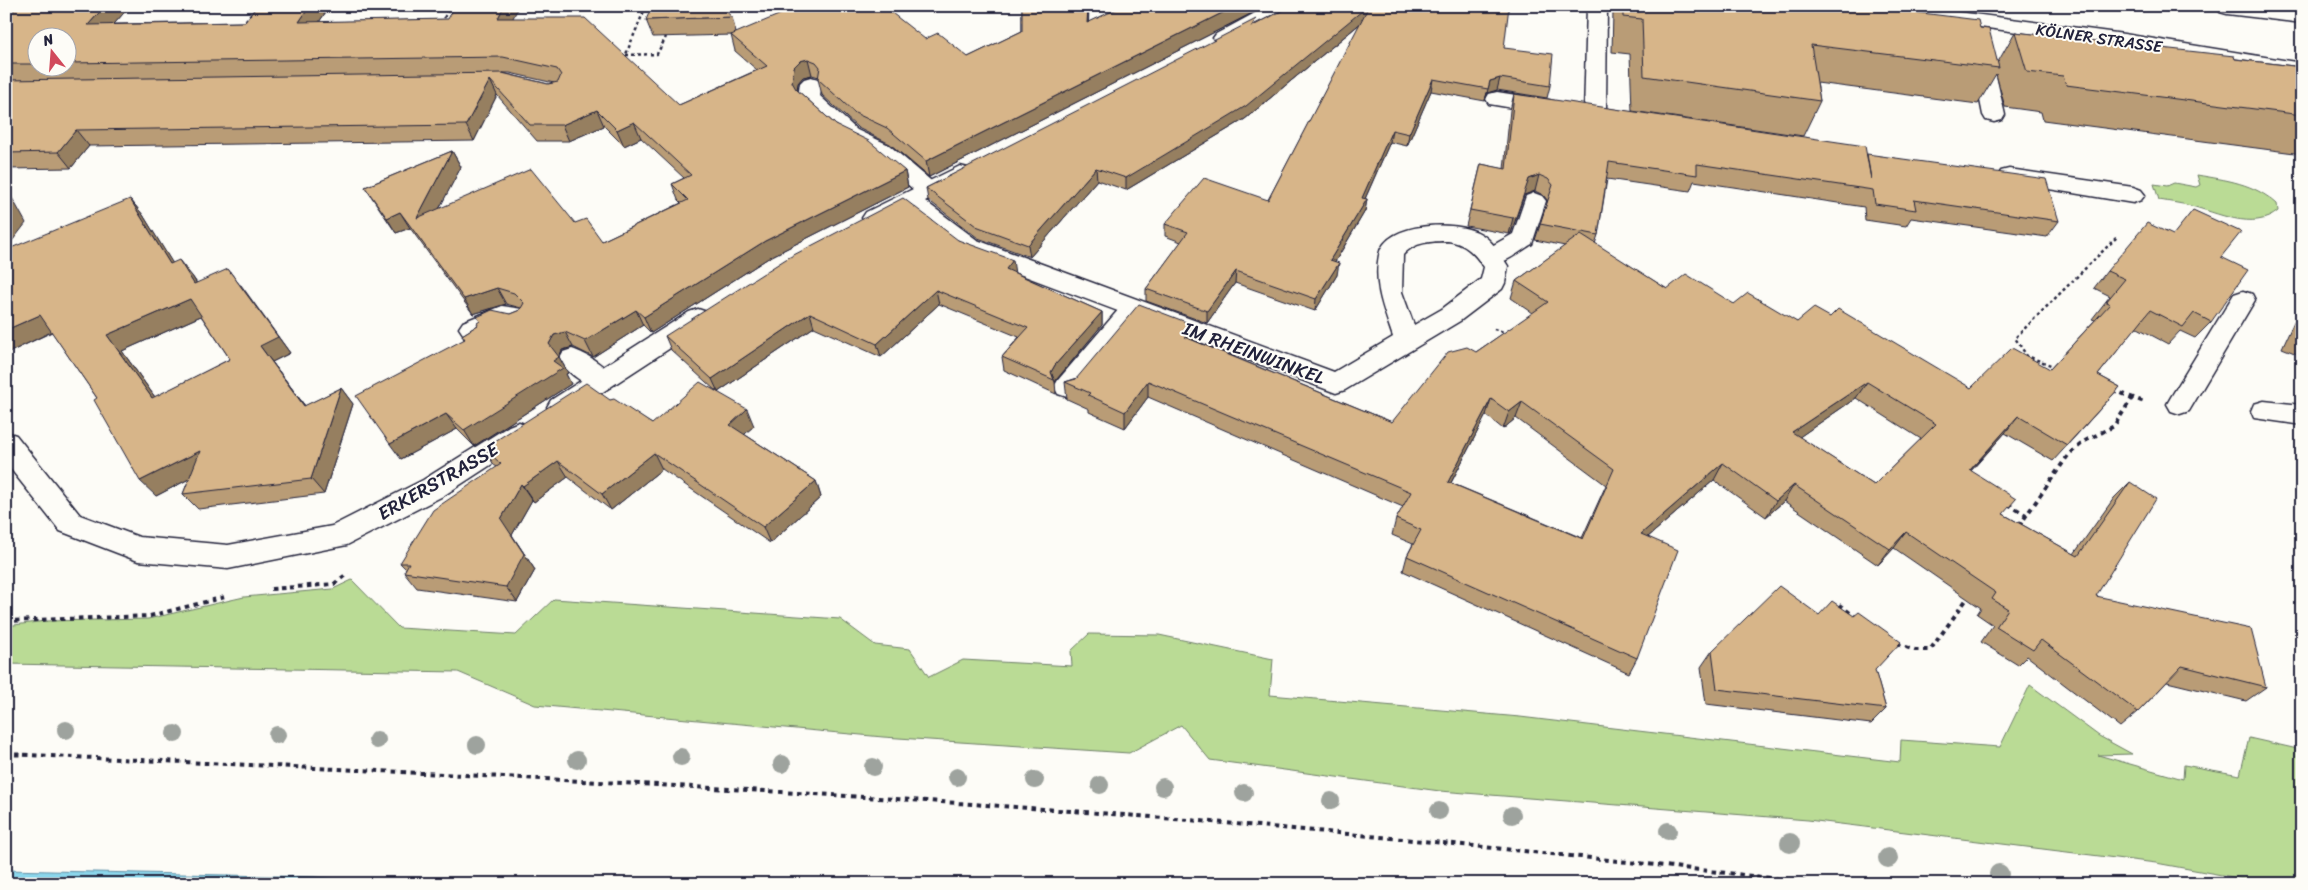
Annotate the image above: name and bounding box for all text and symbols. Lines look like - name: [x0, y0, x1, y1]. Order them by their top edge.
- street label: KÖLNER STRASSE: [2034, 15, 2165, 61]
- text: N: [39, 27, 57, 54]
- north arrow: [28, 28, 78, 78]
- street label: IM RHEINWINKEL: [1177, 312, 1330, 394]
- street label: ERKERSTRASSE: [371, 432, 506, 529]

